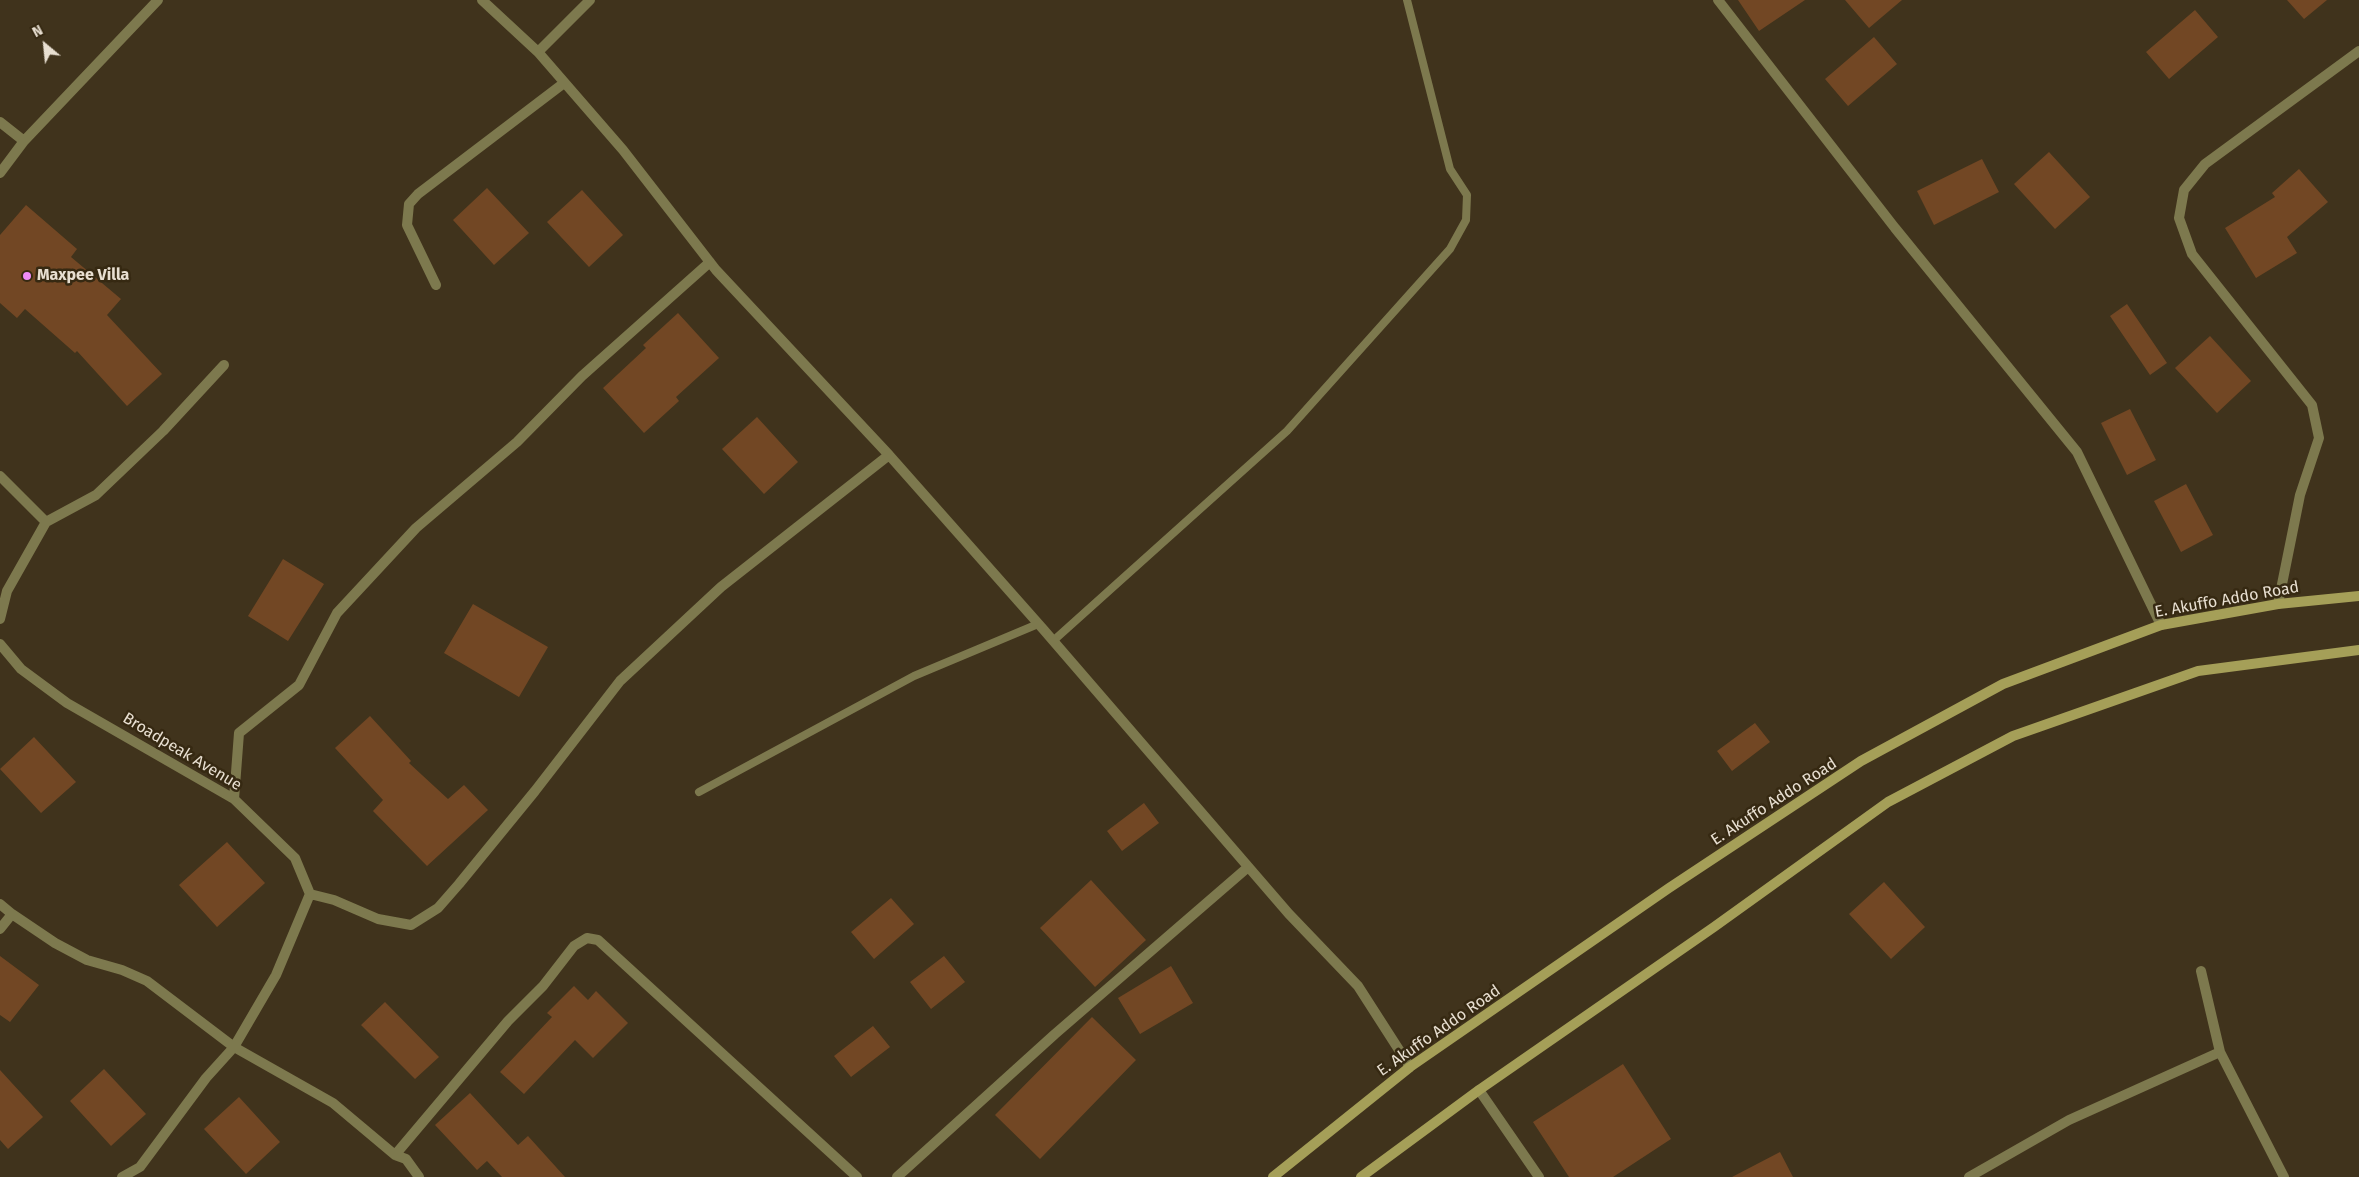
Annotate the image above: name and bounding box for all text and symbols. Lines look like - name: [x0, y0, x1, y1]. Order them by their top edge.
- north arrow: [20, 20, 70, 70]
- text: N: [30, 22, 46, 41]
- place label: Maxpee Villa: [37, 266, 129, 286]
- marker: Maxpee Villa: [21, 270, 33, 282]
- street label: E. Akuffo Addo Road: [2153, 578, 2301, 622]
- street label: Broadpeak Avenue: [119, 709, 245, 795]
- street label: E. Akuffo Addo Road: [1707, 754, 1841, 850]
- street label: E. Akuffo Addo Road: [1374, 981, 1504, 1081]

